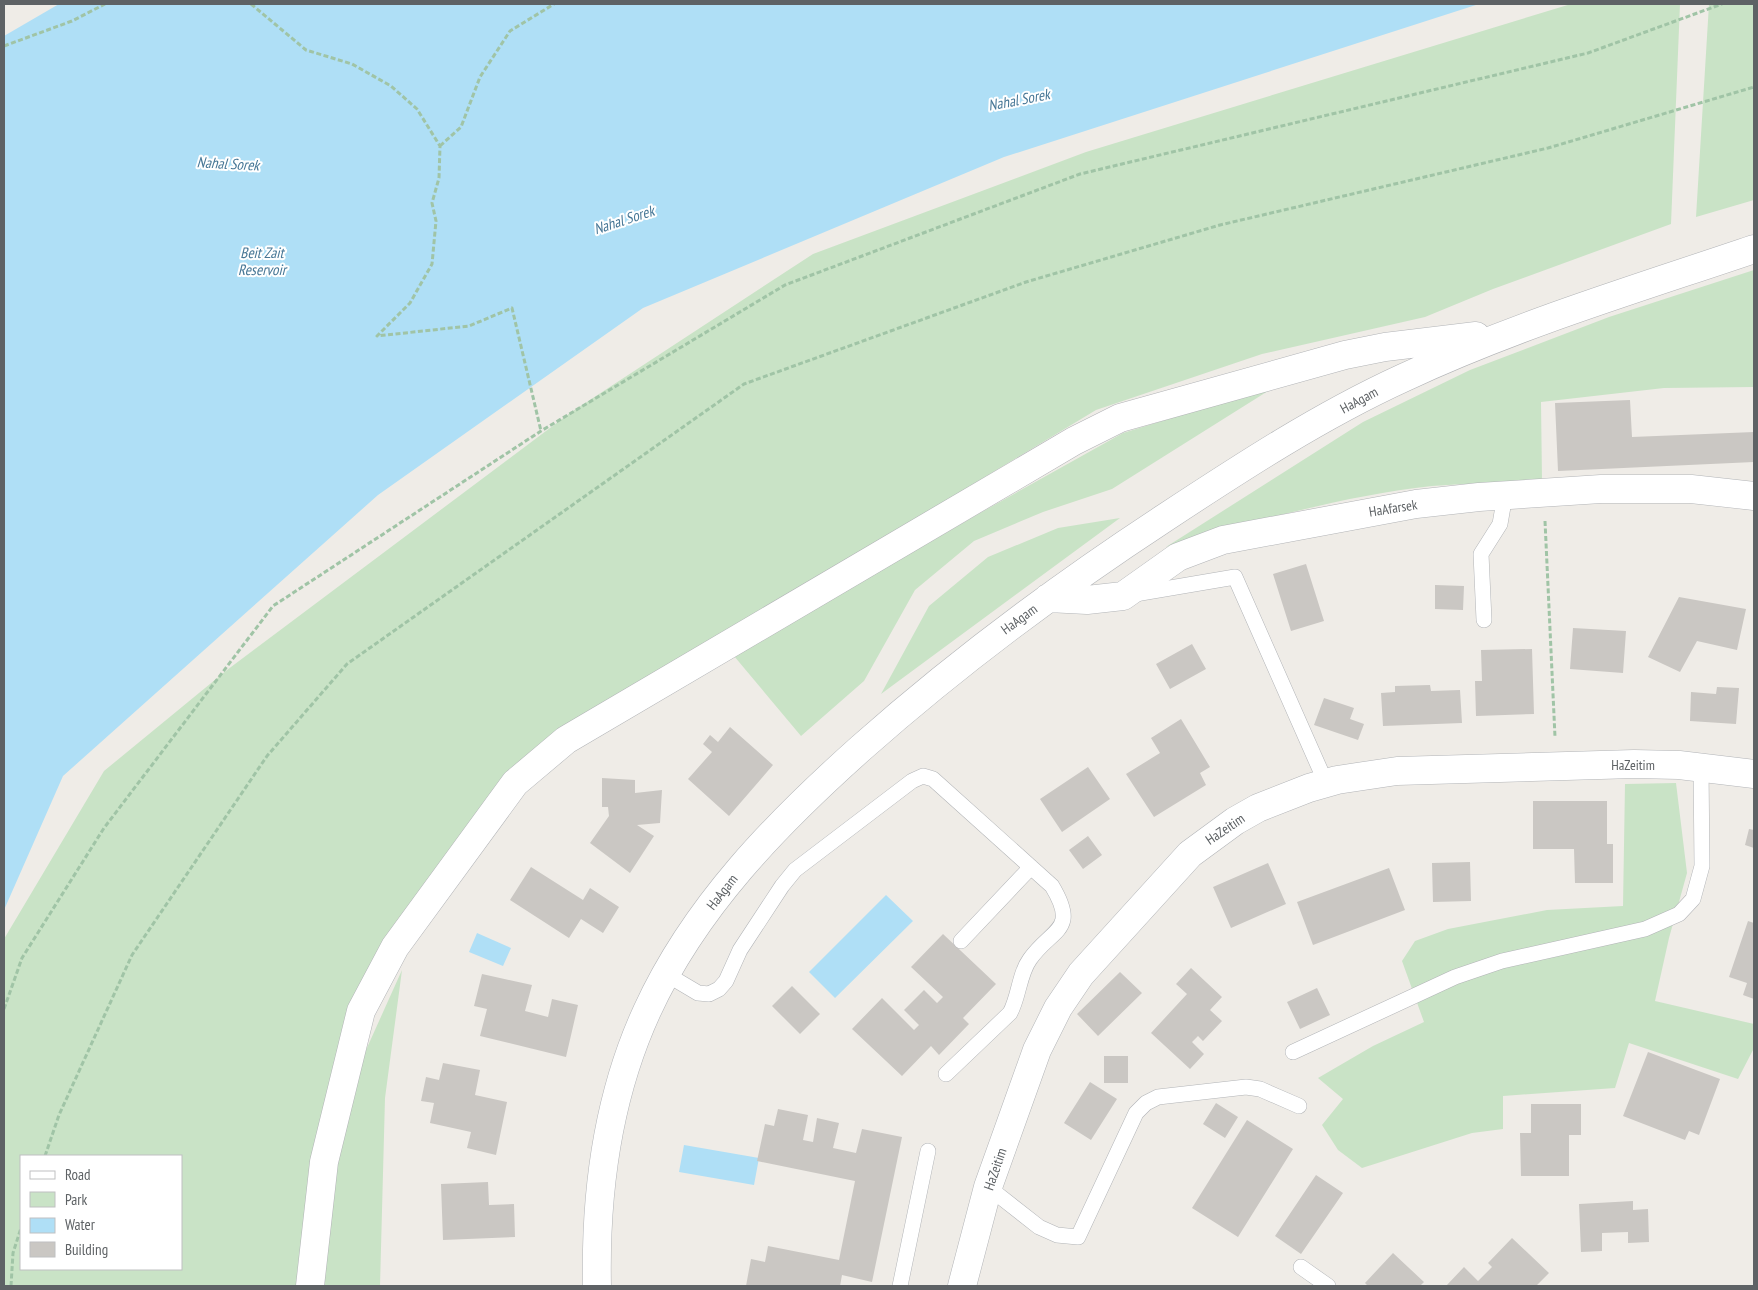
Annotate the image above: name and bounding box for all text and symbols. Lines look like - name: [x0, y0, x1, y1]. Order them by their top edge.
- water label: Nahal Sorek: [986, 84, 1053, 115]
- water label: Nahal Sorek: [196, 152, 262, 175]
- water label: Nahal Sorek: [591, 200, 659, 238]
- water label: Beit Zait Reservoir: [238, 243, 288, 279]
- street label: HaAgam: [1337, 383, 1381, 417]
- street label: HaAfarsek: [1368, 495, 1419, 521]
- street label: HaAgam: [997, 600, 1041, 638]
- street label: HaZeitim: [1611, 756, 1655, 774]
- street label: HaZeitim: [1202, 809, 1248, 849]
- street label: HaAgam: [702, 871, 742, 913]
- street label: HaZeitim: [979, 1145, 1011, 1193]
- legend: [20, 1155, 182, 1270]
- text: Road: [65, 1165, 91, 1184]
- text: Park: [65, 1190, 87, 1209]
- text: Water: [65, 1215, 96, 1234]
- text: Building: [65, 1240, 108, 1259]

